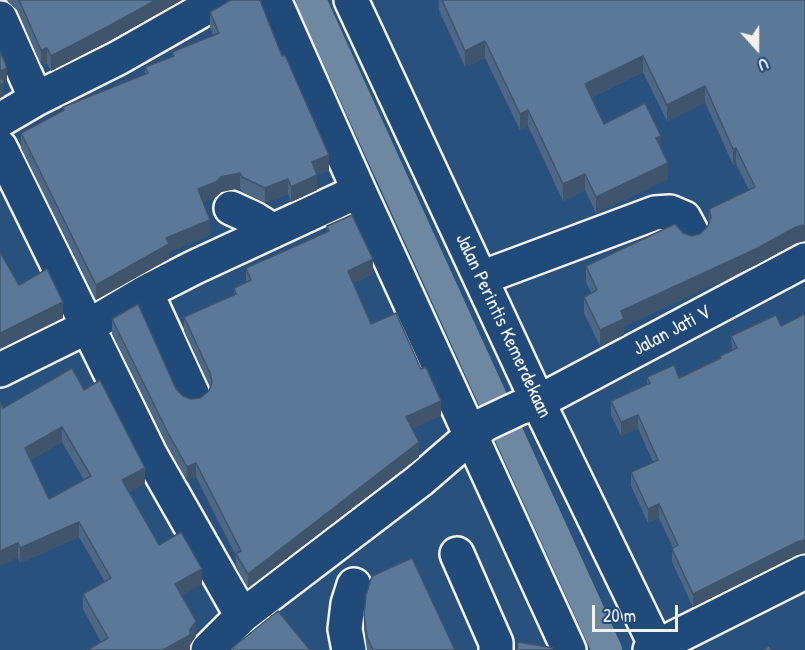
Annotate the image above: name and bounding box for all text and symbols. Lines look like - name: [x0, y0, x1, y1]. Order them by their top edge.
- north arrow: [727, 18, 787, 78]
- text: U: [755, 53, 772, 77]
- street label: Jalan Perintis Kemerdekaan: [450, 230, 556, 422]
- street label: Jalan Jati V: [629, 301, 715, 361]
- scale bar: [595, 593, 680, 631]
- text: 20 m: [603, 603, 636, 628]

